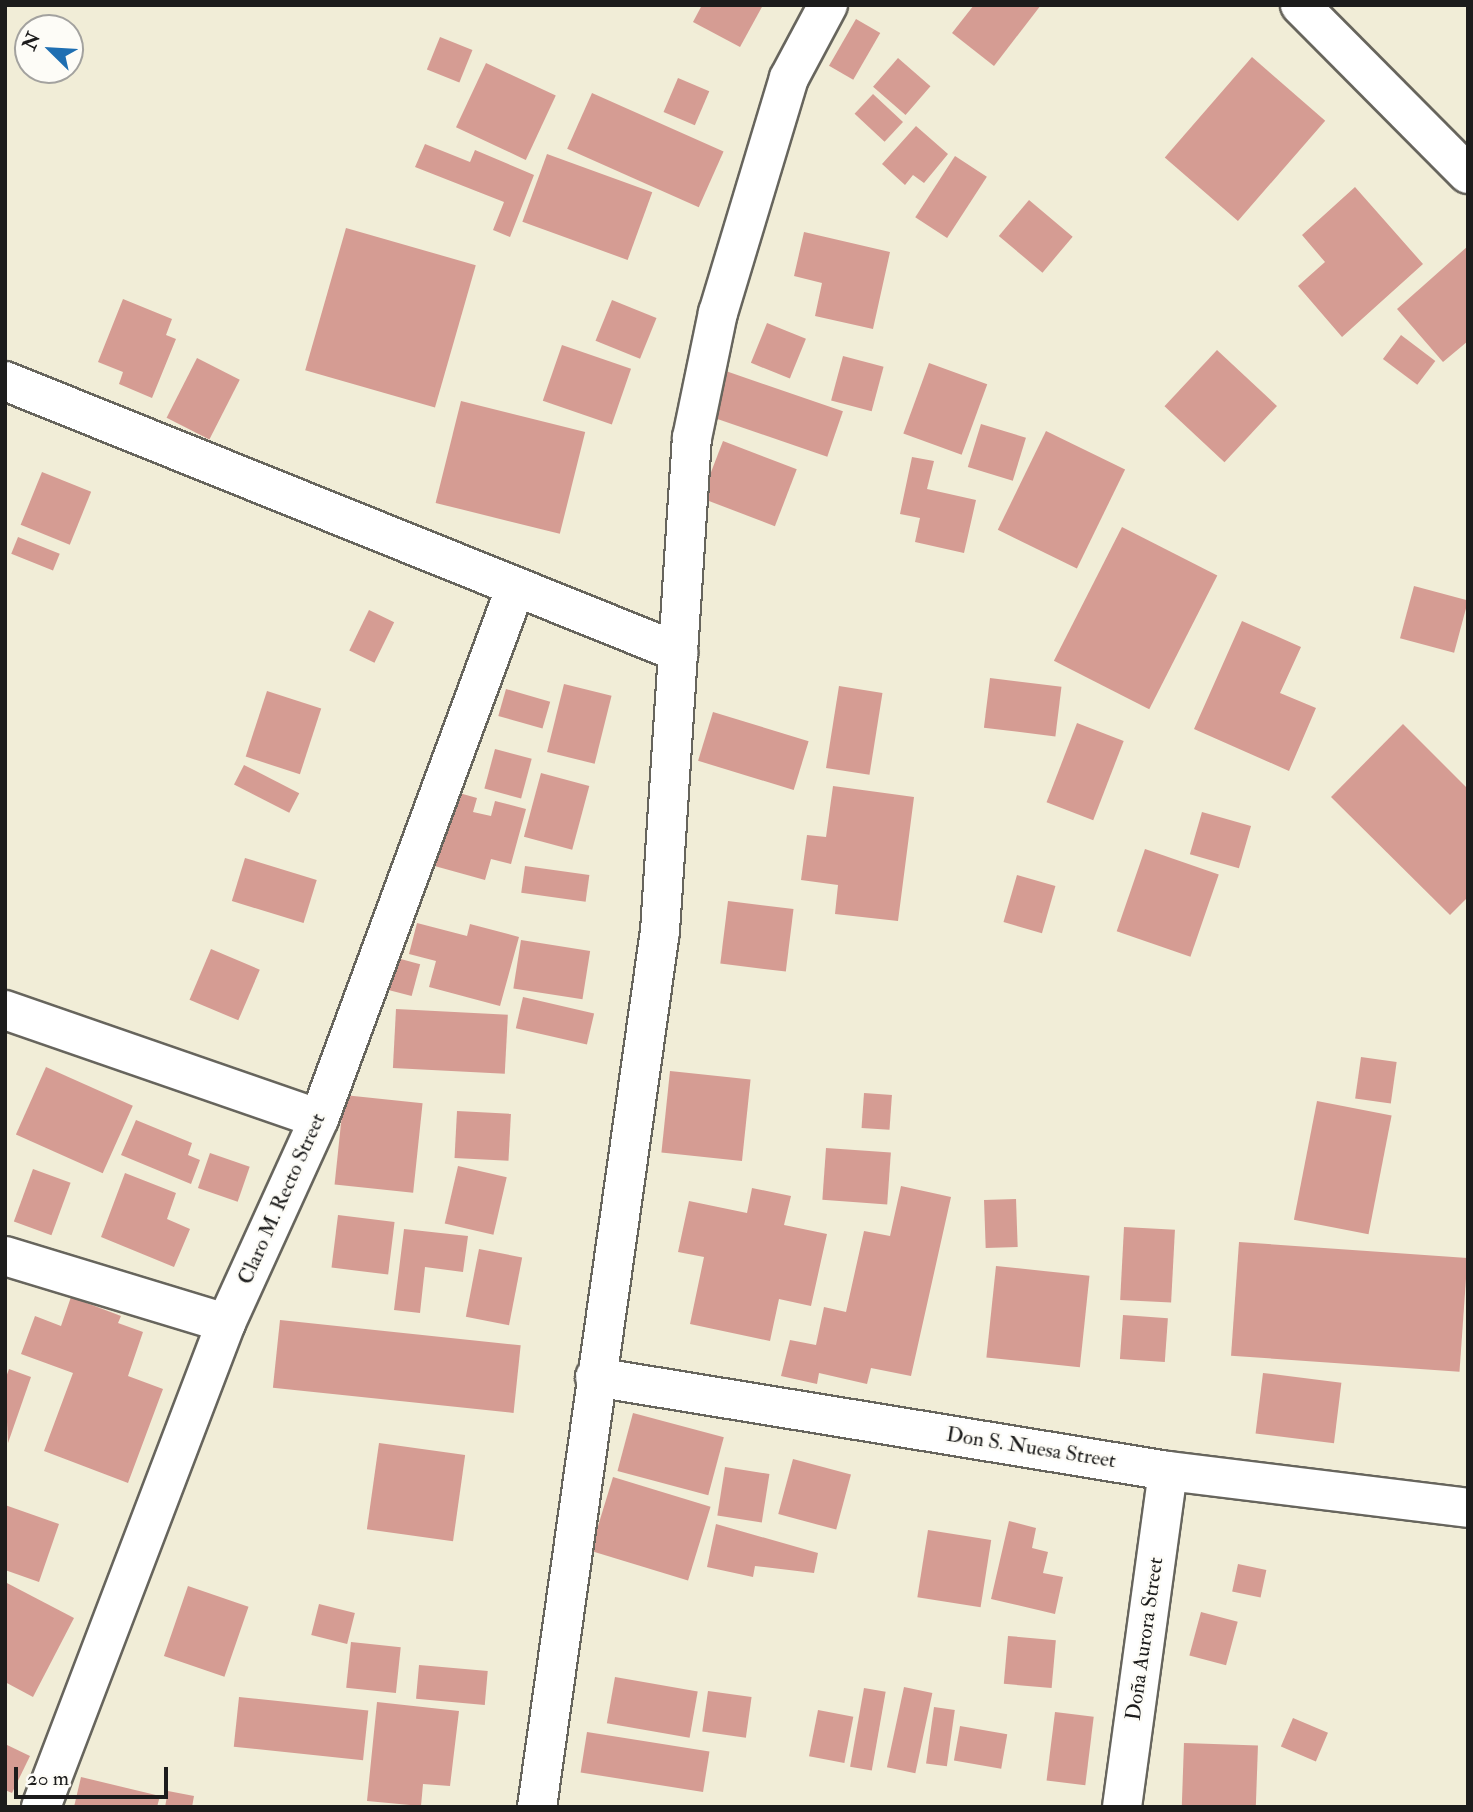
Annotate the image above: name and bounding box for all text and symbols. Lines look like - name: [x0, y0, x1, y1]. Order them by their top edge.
- north arrow: [14, 14, 84, 84]
- text: N: [17, 29, 46, 54]
- street label: Claro M. Recto Street: [233, 1110, 331, 1288]
- street label: Don S. Nuesa Street: [944, 1422, 1118, 1474]
- street label: Doña Aurora Street: [1121, 1556, 1169, 1722]
- scale bar: [18, 1752, 172, 1796]
- text: 20 m: [27, 1765, 69, 1792]

